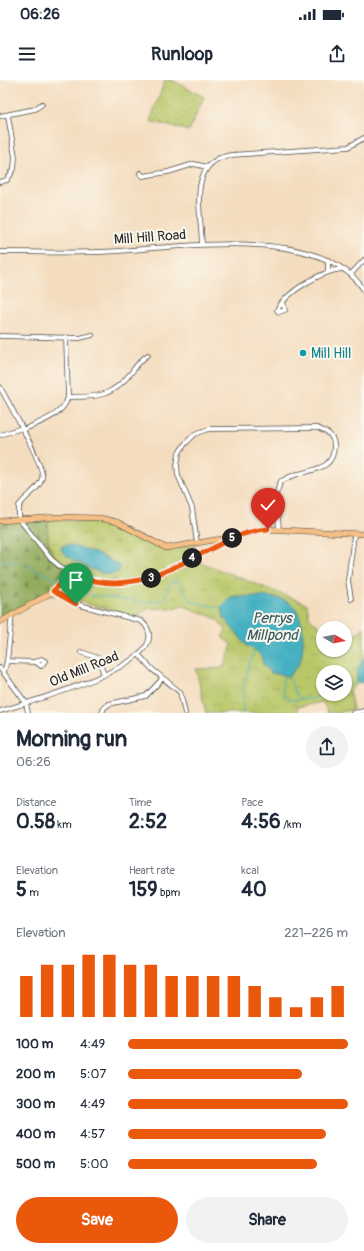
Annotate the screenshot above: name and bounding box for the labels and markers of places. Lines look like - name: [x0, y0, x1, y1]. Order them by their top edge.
- place label: Mill Hill: [311, 345, 351, 362]
- marker: Mill Hill: [298, 348, 308, 358]
- pin: [251, 488, 285, 529]
- pin: 5: [222, 528, 242, 548]
- pin: 4: [182, 548, 202, 568]
- pin: [59, 563, 93, 604]
- pin: 3: [141, 568, 161, 588]

